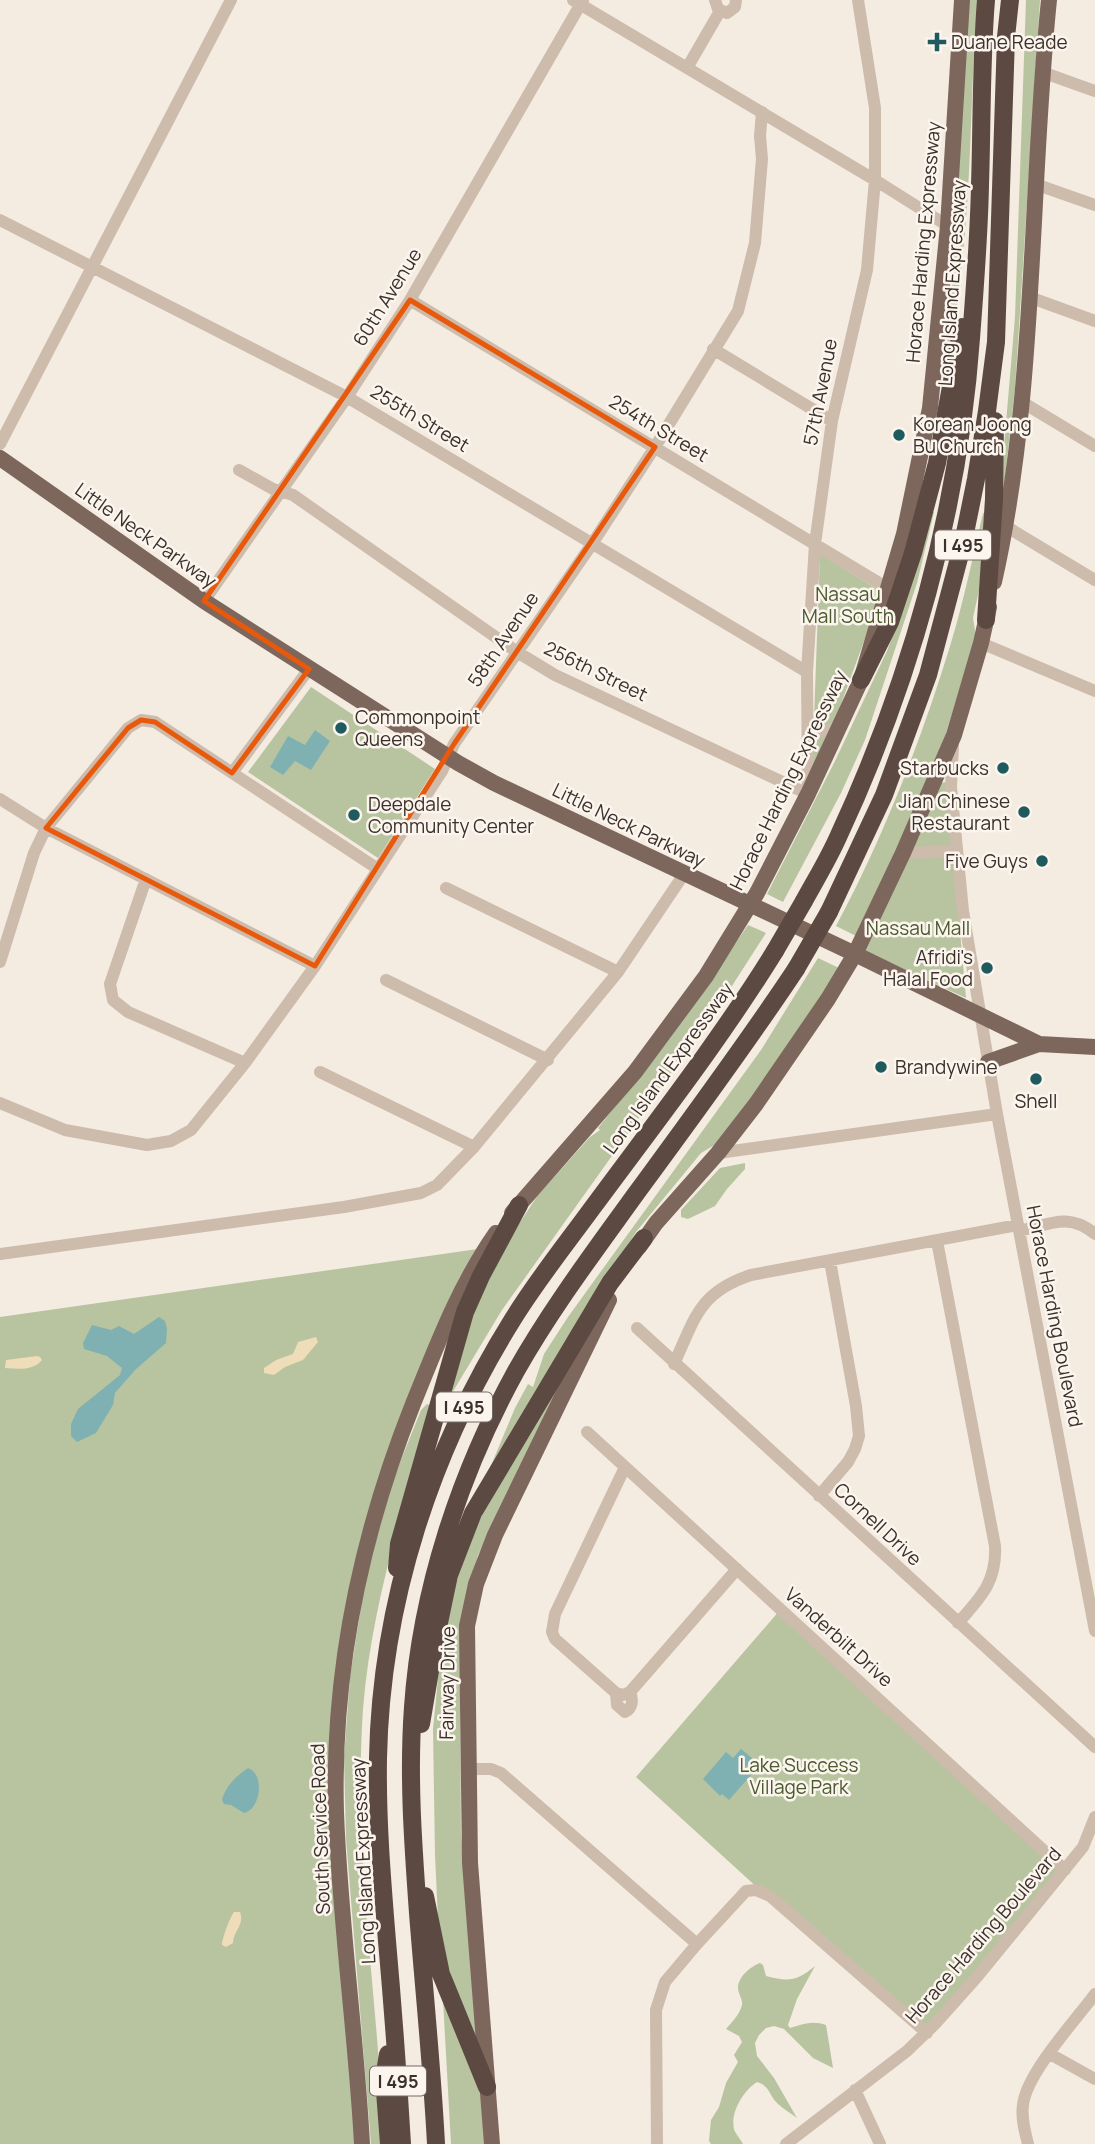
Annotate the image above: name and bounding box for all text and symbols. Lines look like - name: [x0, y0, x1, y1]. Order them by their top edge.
- place label: Duane Reade: [951, 29, 1068, 55]
- marker: Duane Reade: [929, 34, 945, 50]
- street label: Horace Harding Expressway: [899, 120, 947, 364]
- street label: Long Island Expressway: [932, 179, 972, 387]
- street label: 60th Avenue: [347, 243, 427, 351]
- street label: 57th Avenue: [797, 336, 843, 448]
- street label: 255th Street: [366, 378, 474, 458]
- street label: 254th Street: [605, 388, 713, 468]
- place label: Korean Joong Bu Church: [913, 411, 1032, 459]
- marker: Korean Joong Bu Church: [891, 427, 907, 443]
- street label: Little Neck Parkway: [70, 476, 222, 594]
- road number: I 495: [935, 530, 991, 560]
- park label: Nassau Mall South: [802, 581, 894, 629]
- street label: 58th Avenue: [462, 586, 544, 692]
- street label: 256th Street: [540, 635, 652, 707]
- street label: Horace Harding Expressway: [723, 665, 853, 895]
- place label: Commonpoint Queens: [355, 704, 480, 752]
- marker: Commonpoint Queens: [333, 720, 349, 736]
- place label: Starbucks: [900, 755, 989, 781]
- marker: Starbucks: [995, 760, 1011, 776]
- street label: Little Neck Parkway: [548, 777, 710, 873]
- place label: Jian Chinese Restaurant: [898, 788, 1010, 836]
- place label: Deepdale Community Center: [368, 791, 534, 839]
- marker: Jian Chinese Restaurant: [1016, 804, 1032, 820]
- marker: Deepdale Community Center: [346, 807, 362, 823]
- place label: Five Guys: [945, 848, 1028, 874]
- marker: Five Guys: [1034, 853, 1050, 869]
- park label: Nassau Mall: [866, 915, 970, 941]
- place label: Afridi's Halal Food: [883, 944, 973, 992]
- marker: Afridi's Halal Food: [979, 960, 995, 976]
- street label: Long Island Expressway: [597, 977, 739, 1159]
- place label: Brandywine: [895, 1054, 998, 1080]
- marker: Brandywine: [873, 1059, 889, 1075]
- marker: Shell: [1028, 1071, 1044, 1087]
- place label: Shell: [1015, 1088, 1057, 1114]
- street label: Horace Harding Boulevard: [1021, 1203, 1089, 1429]
- road number: I 495: [436, 1392, 492, 1422]
- street label: Cornell Drive: [829, 1477, 927, 1571]
- street label: Vanderbilt Drive: [779, 1581, 899, 1693]
- street label: Fairway Drive: [433, 1626, 461, 1740]
- street label: South Service Road: [304, 1743, 336, 1915]
- park label: Lake Success Village Park: [740, 1752, 858, 1800]
- street label: Long Island Expressway: [345, 1757, 381, 1965]
- street label: Horace Harding Boulevard: [899, 1841, 1067, 2029]
- road number: I 495: [370, 2066, 426, 2096]

